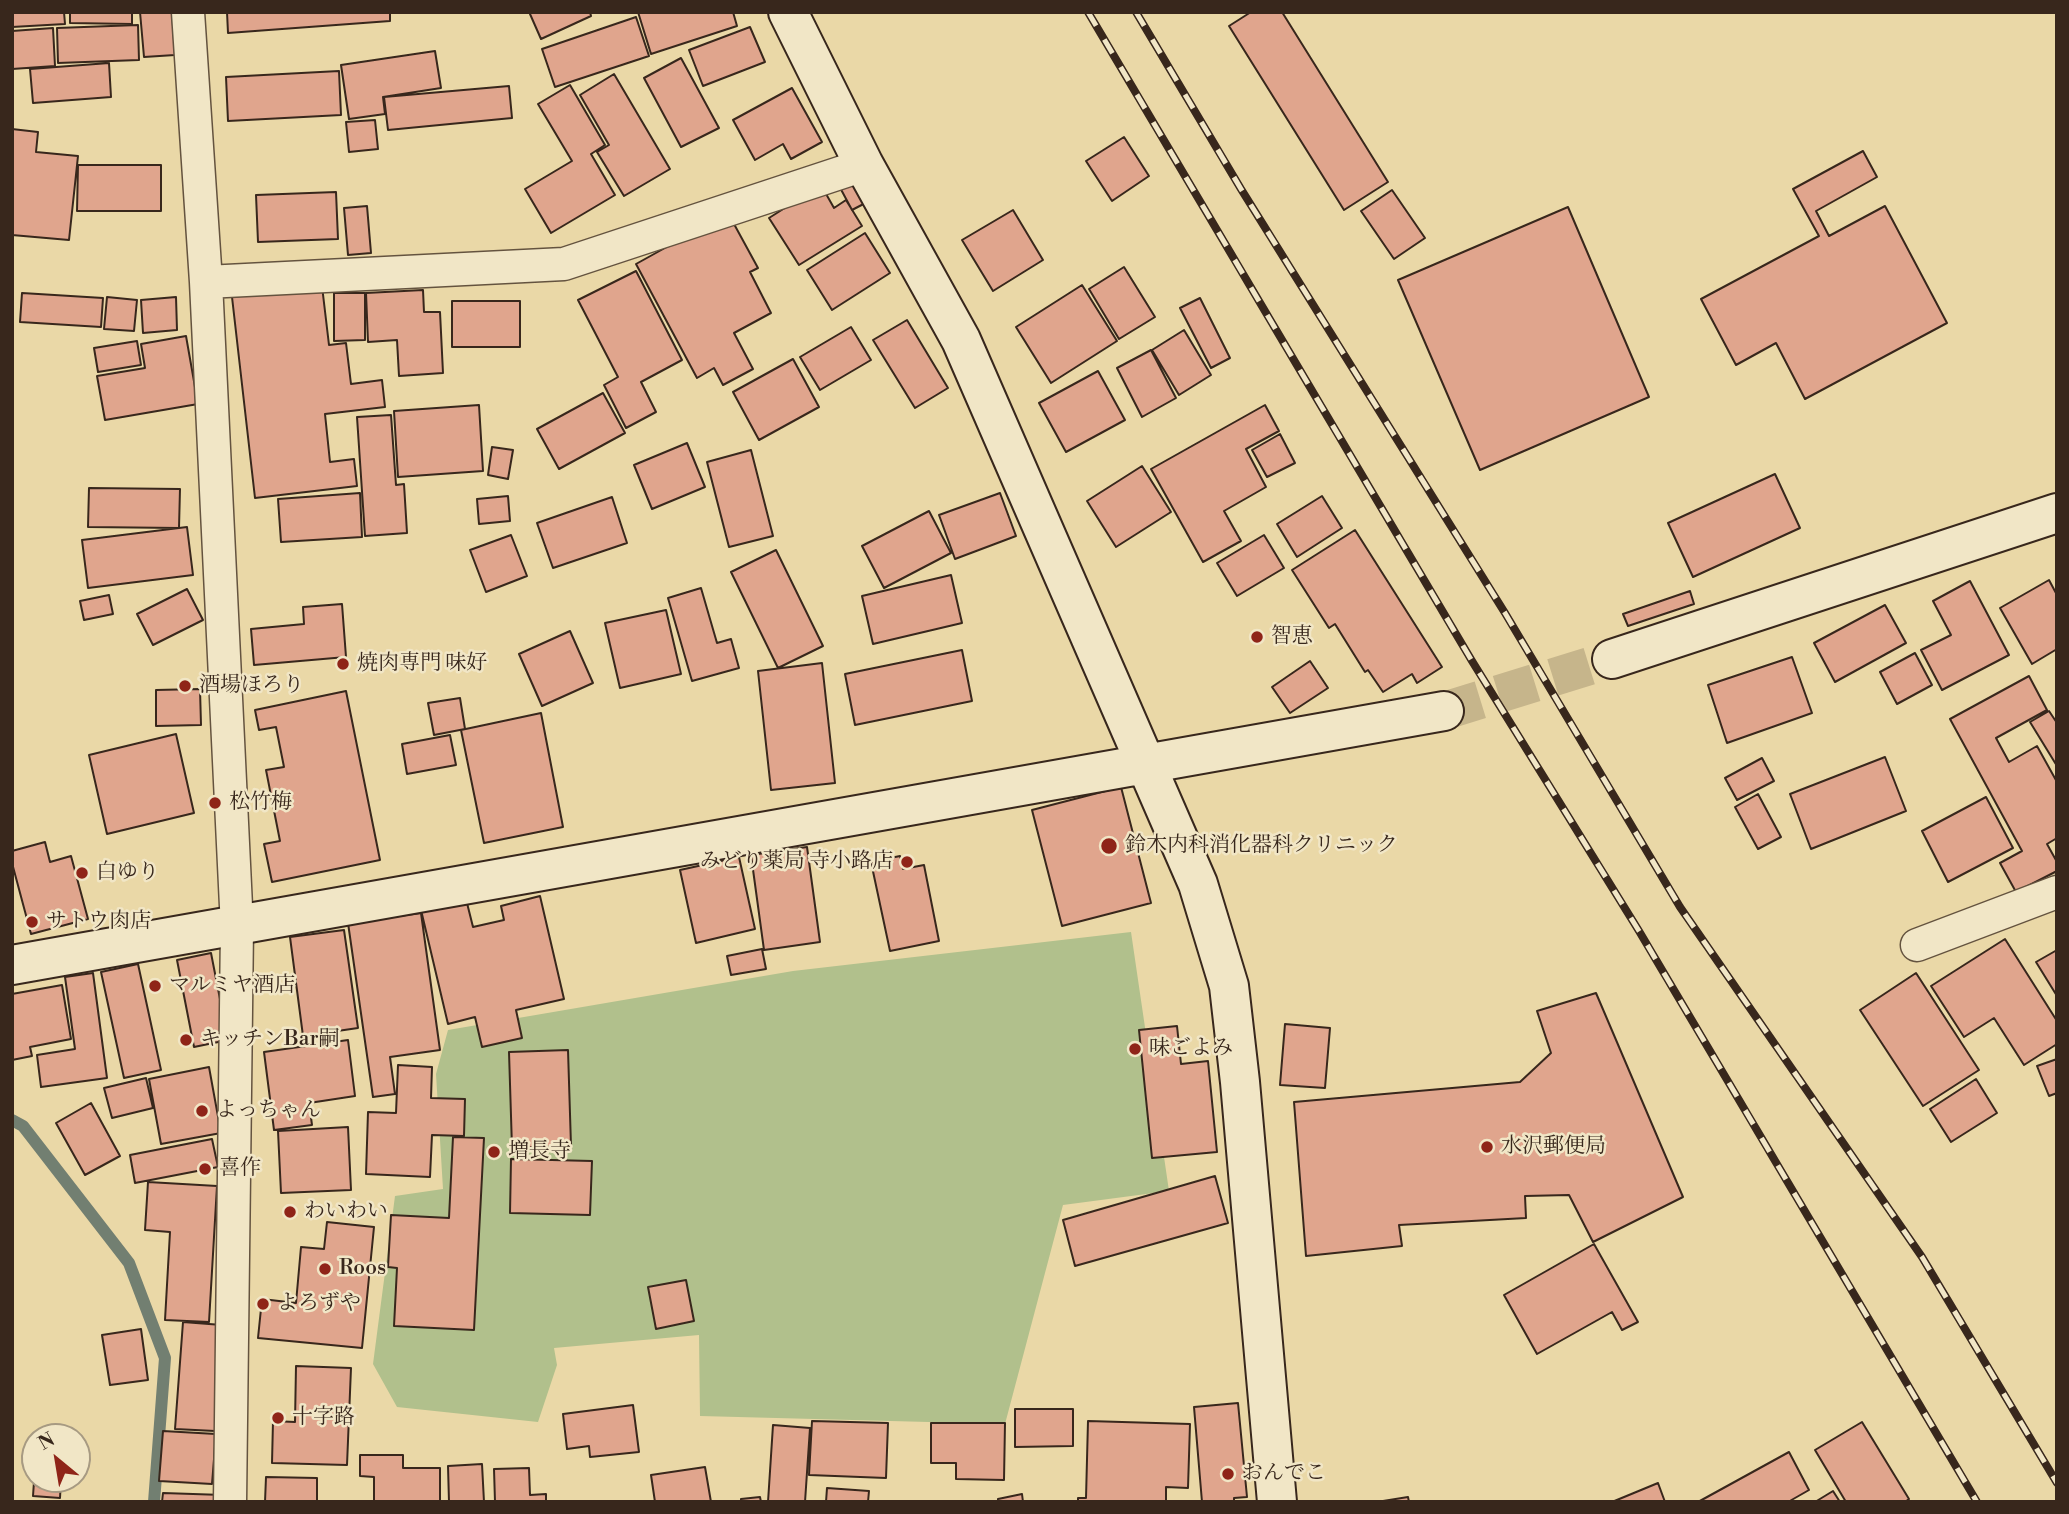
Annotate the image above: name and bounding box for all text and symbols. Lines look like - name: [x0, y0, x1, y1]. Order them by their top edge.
- place label: 智恵: [1271, 624, 1313, 650]
- marker: 智恵: [1249, 629, 1265, 645]
- place label: 焼肉専門 味好: [357, 651, 487, 677]
- marker: 焼肉専門 味好: [335, 656, 351, 672]
- place label: 酒場ほろり: [199, 673, 304, 699]
- marker: 酒場ほろり: [177, 678, 193, 694]
- place label: 松竹梅: [229, 790, 292, 816]
- marker: 松竹梅: [207, 795, 223, 811]
- place label: 鈴木内科消化器科クリニック: [1125, 833, 1398, 859]
- marker: 鈴木内科消化器科クリニック: [1099, 836, 1119, 856]
- place label: みどり薬局 寺小路店: [700, 849, 893, 875]
- marker: みどり薬局 寺小路店: [899, 854, 915, 870]
- place label: 白ゆり: [96, 860, 159, 886]
- marker: 白ゆり: [74, 865, 90, 881]
- place label: サトウ肉店: [46, 909, 151, 935]
- marker: サトウ肉店: [24, 914, 40, 930]
- place label: マルミヤ酒店: [169, 973, 295, 999]
- marker: マルミヤ酒店: [147, 978, 163, 994]
- place label: キッチンBar嗣: [200, 1027, 339, 1053]
- marker: キッチンBar嗣: [178, 1032, 194, 1048]
- place label: 味ごよみ: [1149, 1036, 1233, 1062]
- marker: 味ごよみ: [1127, 1041, 1143, 1057]
- place label: よっちゃん: [216, 1098, 321, 1124]
- marker: よっちゃん: [194, 1103, 210, 1119]
- place label: 水沢郵便局: [1501, 1134, 1606, 1160]
- place label: 増長寺: [508, 1139, 571, 1165]
- marker: 水沢郵便局: [1479, 1139, 1495, 1155]
- marker: 増長寺: [486, 1144, 502, 1160]
- place label: 喜作: [219, 1156, 261, 1182]
- marker: 喜作: [197, 1161, 213, 1177]
- place label: わいわい: [304, 1199, 388, 1225]
- marker: わいわい: [282, 1204, 298, 1220]
- place label: Roos: [339, 1256, 386, 1282]
- marker: Roos: [317, 1261, 333, 1277]
- place label: よろずや: [277, 1291, 361, 1317]
- marker: よろずや: [255, 1296, 271, 1312]
- place label: 十字路: [292, 1405, 355, 1431]
- marker: 十字路: [270, 1410, 286, 1426]
- north arrow: [21, 1423, 91, 1493]
- text: N: [34, 1427, 59, 1456]
- place label: おんでこ: [1242, 1461, 1326, 1487]
- marker: おんでこ: [1220, 1466, 1236, 1482]

